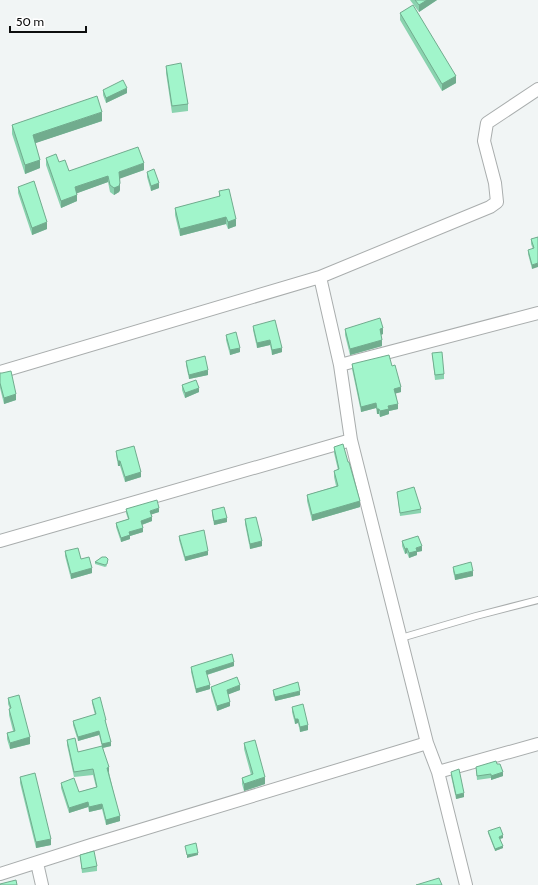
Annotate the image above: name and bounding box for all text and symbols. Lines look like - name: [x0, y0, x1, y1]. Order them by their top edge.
- scale bar: [10, 8, 86, 34]
- text: 50 m: [16, 14, 44, 29]

